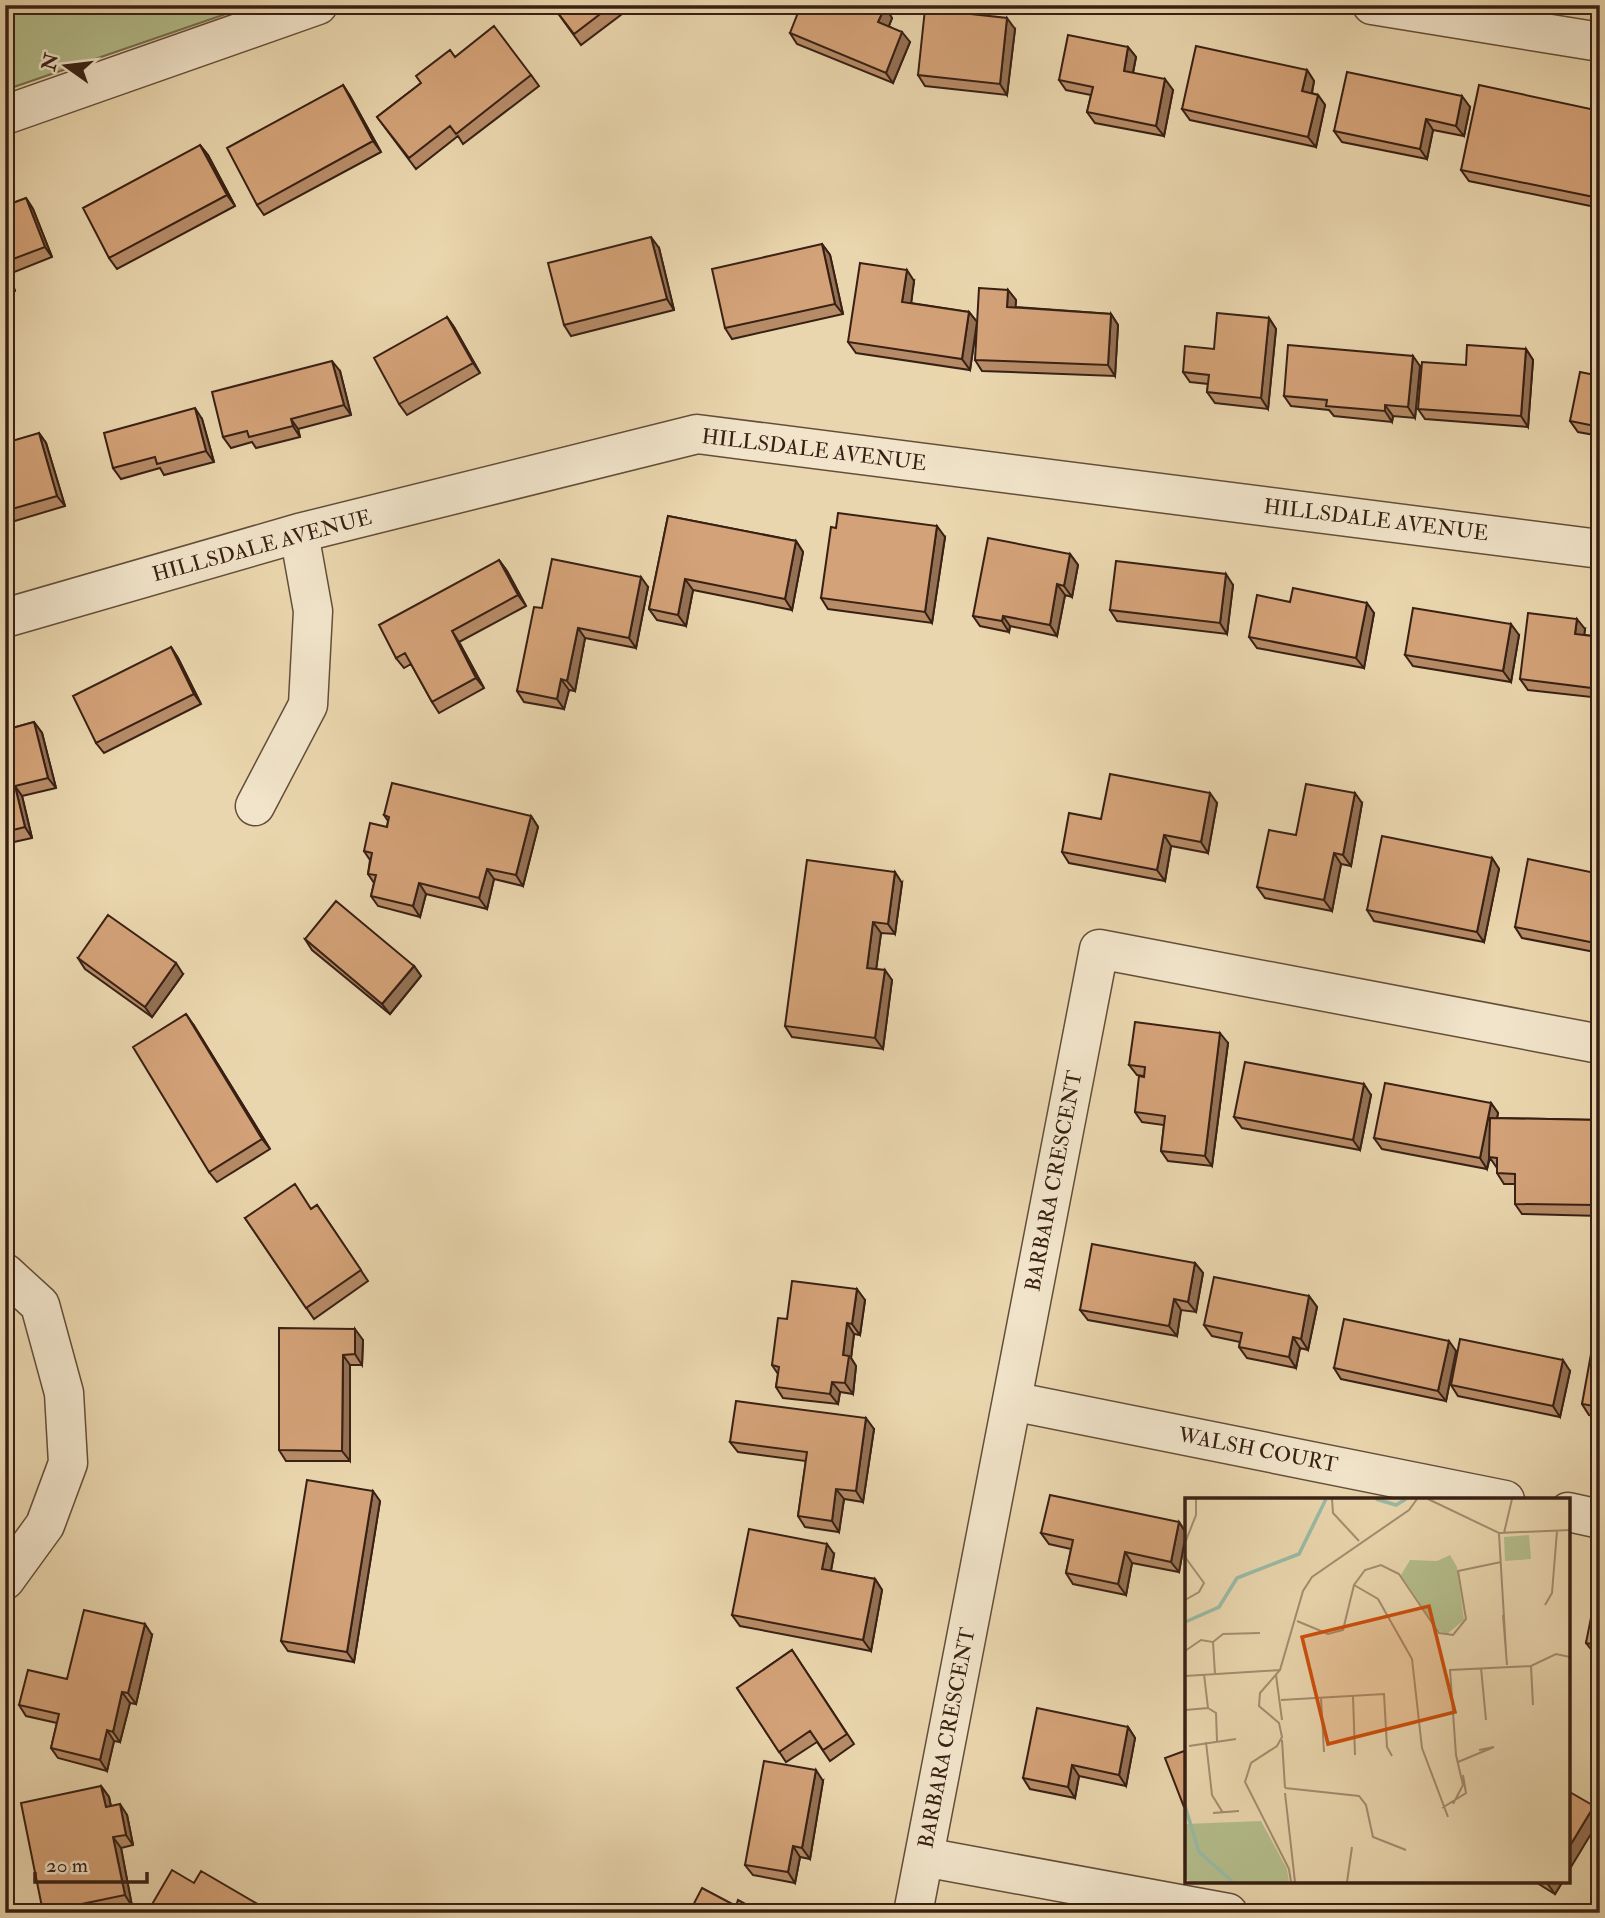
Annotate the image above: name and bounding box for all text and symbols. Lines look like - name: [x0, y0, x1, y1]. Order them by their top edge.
- north arrow: [32, 32, 102, 102]
- text: N: [37, 50, 64, 74]
- street label: HILLSDALE AVENUE: [700, 423, 928, 477]
- street label: HILLSDALE AVENUE: [1262, 493, 1490, 547]
- street label: HILLSDALE AVENUE: [149, 504, 375, 588]
- street label: BARBARA CRESCENT: [1019, 1068, 1089, 1294]
- street label: WALSH COURT: [1175, 1421, 1341, 1479]
- inset map: [1185, 1498, 1570, 1883]
- street label: BARBARA CRESCENT: [912, 1625, 982, 1851]
- scale bar: [35, 1841, 147, 1885]
- text: 20 m: [46, 1852, 88, 1879]

